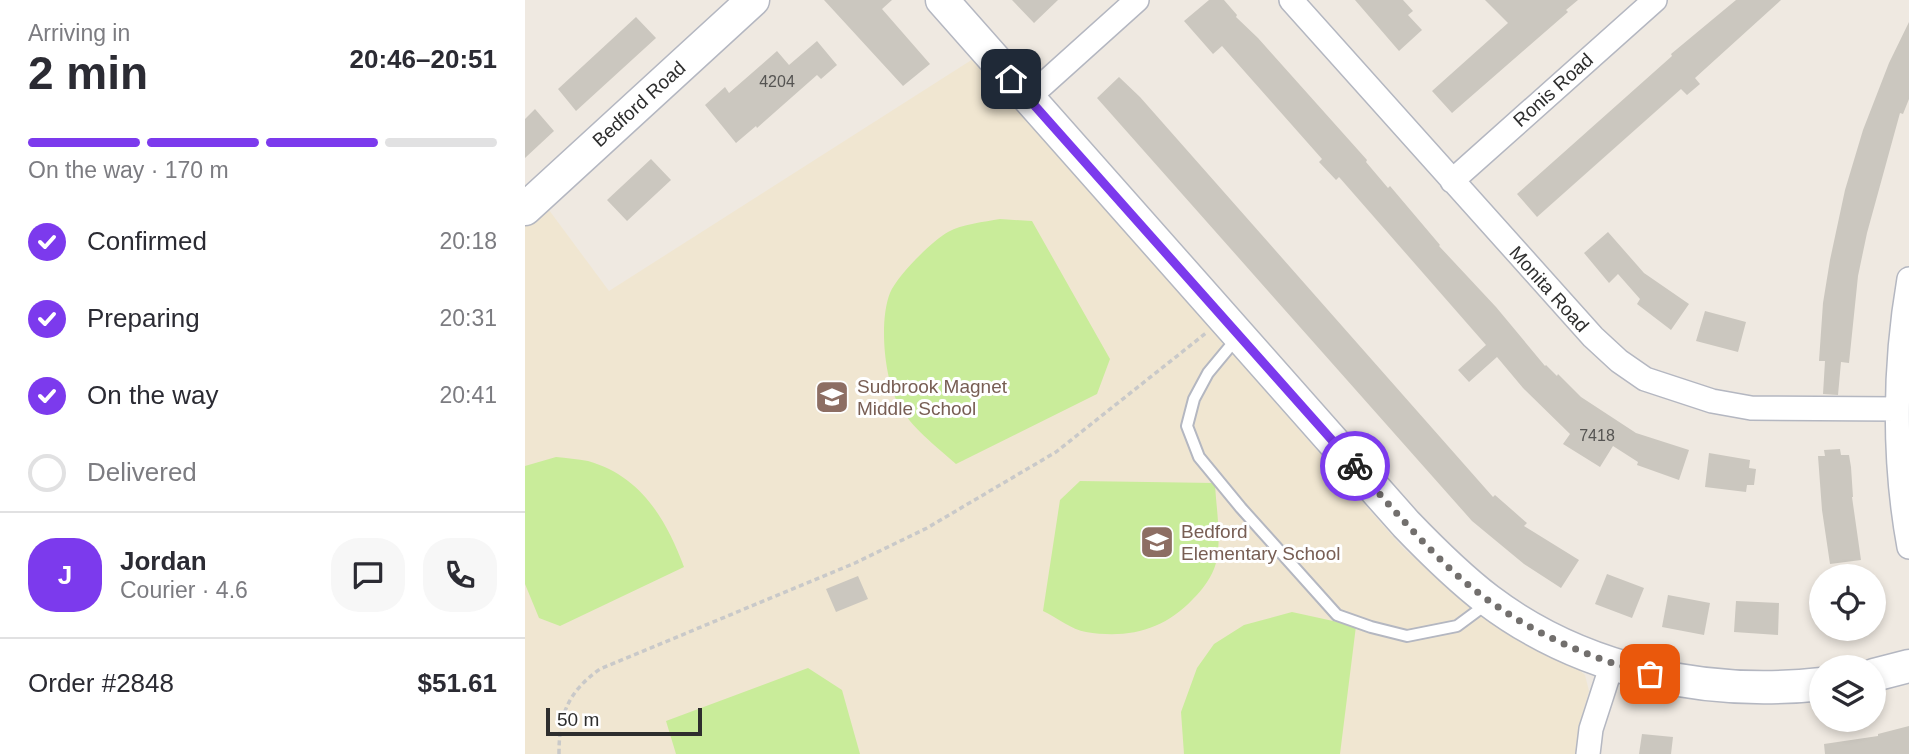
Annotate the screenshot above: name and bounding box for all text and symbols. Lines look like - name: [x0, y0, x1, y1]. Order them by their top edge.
- text: Arriving in: [28, 20, 130, 46]
- text: 20:46–20:51: [350, 44, 497, 74]
- text: 2 min: [28, 47, 148, 99]
- pin: [981, 49, 1041, 109]
- street label: Ronis Road: [1509, 49, 1597, 131]
- street label: Bedford Road: [588, 57, 690, 151]
- icon: home: [992, 60, 1030, 98]
- house number: 4204: [759, 73, 795, 90]
- text: On the way · 170 m: [28, 157, 229, 183]
- icon: check: [28, 223, 66, 261]
- text: Confirmed: [87, 226, 207, 256]
- text: 20:18: [439, 228, 497, 254]
- street label: Monita Road: [1505, 242, 1593, 336]
- icon: check: [28, 300, 66, 338]
- text: Preparing: [87, 303, 200, 333]
- text: 20:31: [439, 305, 497, 331]
- place label: Sudbrook Magnet Middle School: [857, 376, 1008, 419]
- icon: check: [28, 377, 66, 415]
- school or university icon: Sudbrook Magnet Middle School: [813, 378, 851, 416]
- text: On the way: [87, 380, 219, 410]
- text: 20:41: [439, 382, 497, 408]
- house number: 7418: [1579, 427, 1615, 444]
- courier: [1320, 431, 1390, 501]
- icon: bike: [1336, 447, 1374, 485]
- text: Delivered: [87, 457, 197, 487]
- place label: Bedford Elementary School: [1181, 521, 1340, 564]
- school or university icon: Bedford Elementary School: [1138, 523, 1176, 561]
- button: chat: [331, 538, 405, 612]
- button: phone: [423, 538, 497, 612]
- text: Jordan: [120, 546, 207, 576]
- text: J: [58, 560, 72, 590]
- map controls: [1809, 564, 1886, 732]
- button: locate: [1809, 564, 1886, 641]
- text: Courier · 4.6: [120, 577, 248, 603]
- pin: [1620, 644, 1680, 704]
- icon: bag: [1631, 655, 1669, 693]
- button: layers: [1809, 655, 1886, 732]
- text: Order #2848: [28, 668, 174, 698]
- text: $51.61: [417, 668, 497, 698]
- scale bar: [546, 705, 702, 737]
- text: 50 m: [557, 709, 599, 730]

